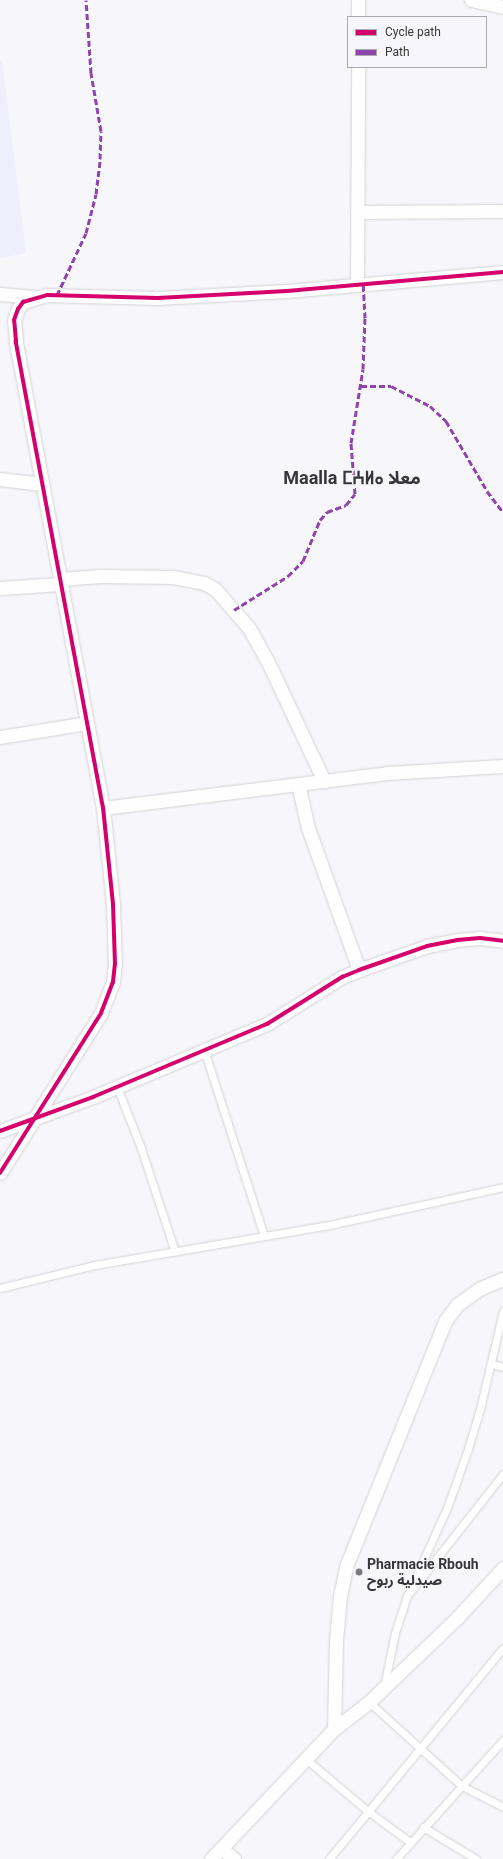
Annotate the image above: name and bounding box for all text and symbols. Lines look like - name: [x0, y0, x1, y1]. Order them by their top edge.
- legend: [347, 16, 487, 68]
- text: Cycle path: [385, 25, 441, 39]
- text: Path: [385, 45, 410, 59]
- district label: Maalla ⵎⵄⵍⴰ معلا: [283, 467, 421, 489]
- place label: Pharmacie Rbouh صيدلية ربوح: [367, 1556, 479, 1588]
- marker: Pharmacie Rbouh صيدلية ربوح: [354, 1567, 364, 1577]

